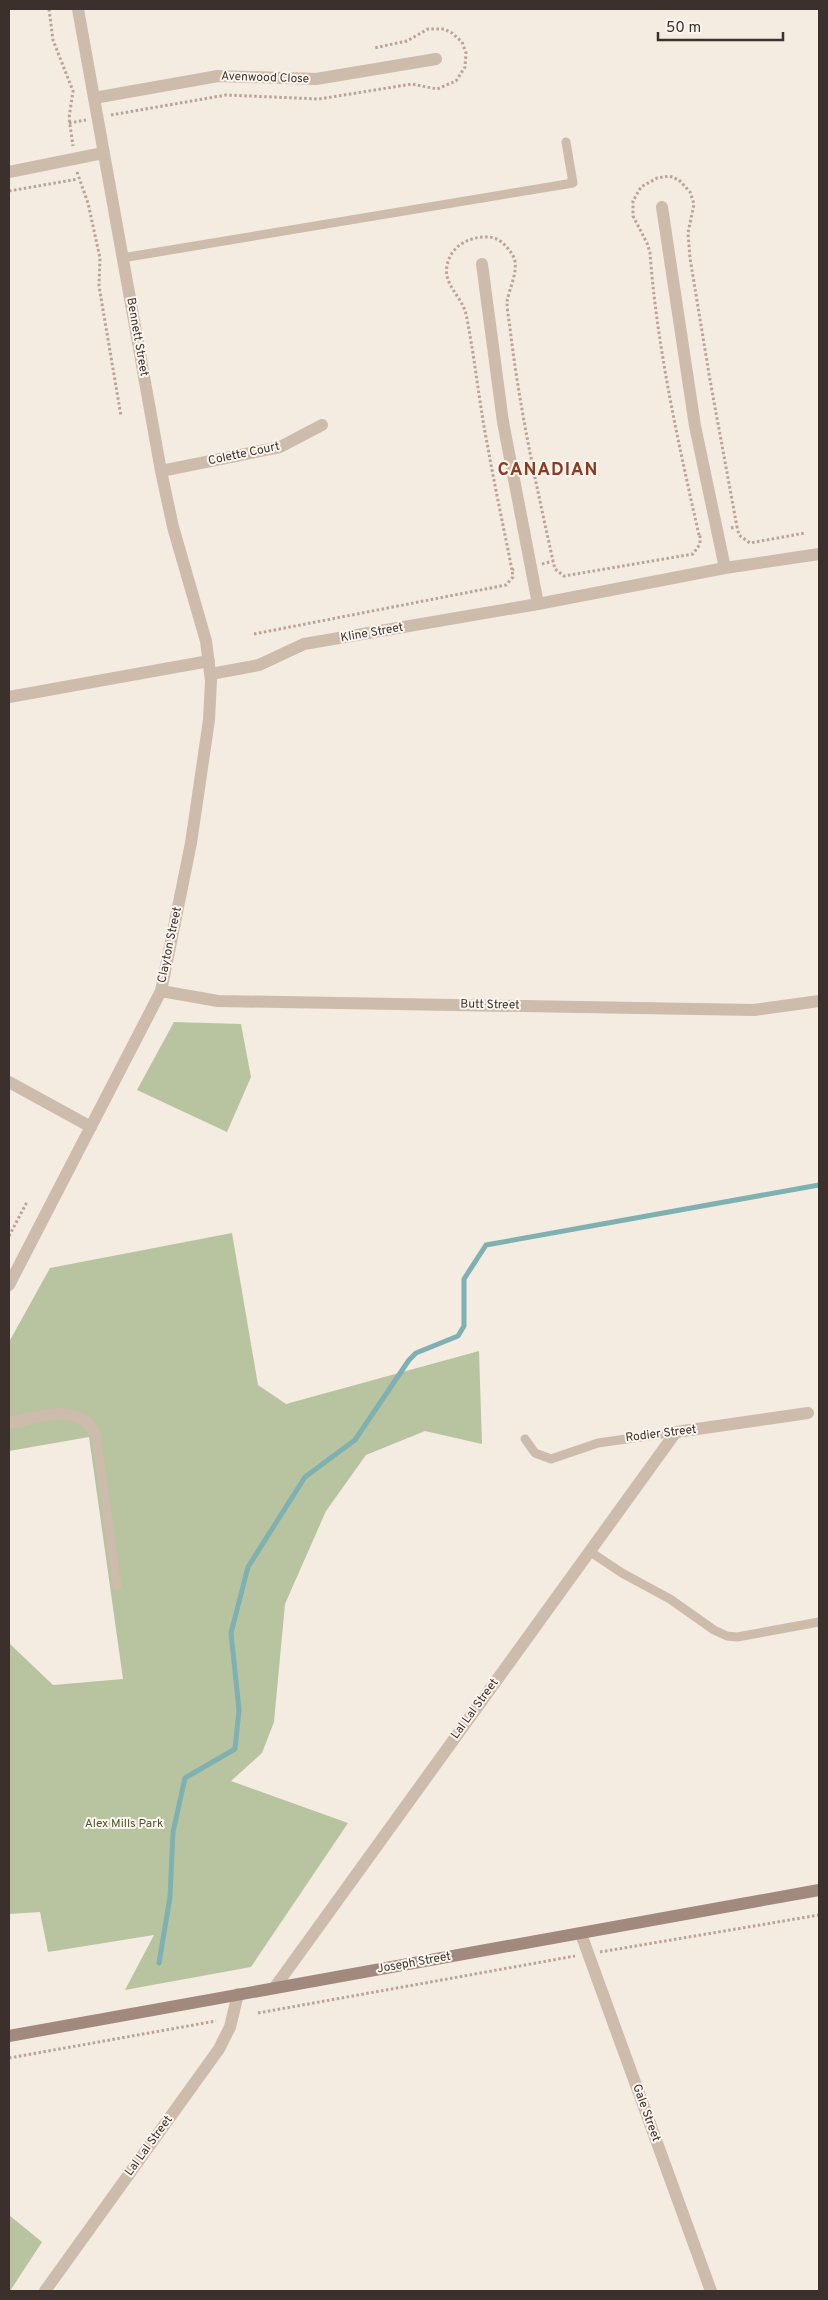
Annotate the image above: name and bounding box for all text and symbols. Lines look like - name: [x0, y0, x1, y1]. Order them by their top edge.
- scale bar: [658, 10, 783, 42]
- text: 50 m: [666, 19, 701, 38]
- street label: Avenwood Close: [221, 68, 309, 88]
- street label: Bennett Street: [122, 296, 152, 378]
- street label: Colette Court: [207, 439, 281, 469]
- district label: CANADIAN: [498, 459, 598, 482]
- street label: Kline Street: [339, 620, 405, 646]
- street label: Clayton Street: [154, 906, 186, 984]
- street label: Butt Street: [460, 996, 520, 1014]
- street label: Rodier Street: [625, 1422, 697, 1446]
- street label: Lal Lal Street: [448, 1676, 502, 1742]
- park label: Alex Mills Park: [85, 1816, 163, 1832]
- street label: Joseph Street: [376, 1949, 452, 1977]
- street label: Gale Street: [628, 2082, 664, 2144]
- street label: Lal Lal Street: [122, 2113, 176, 2179]

